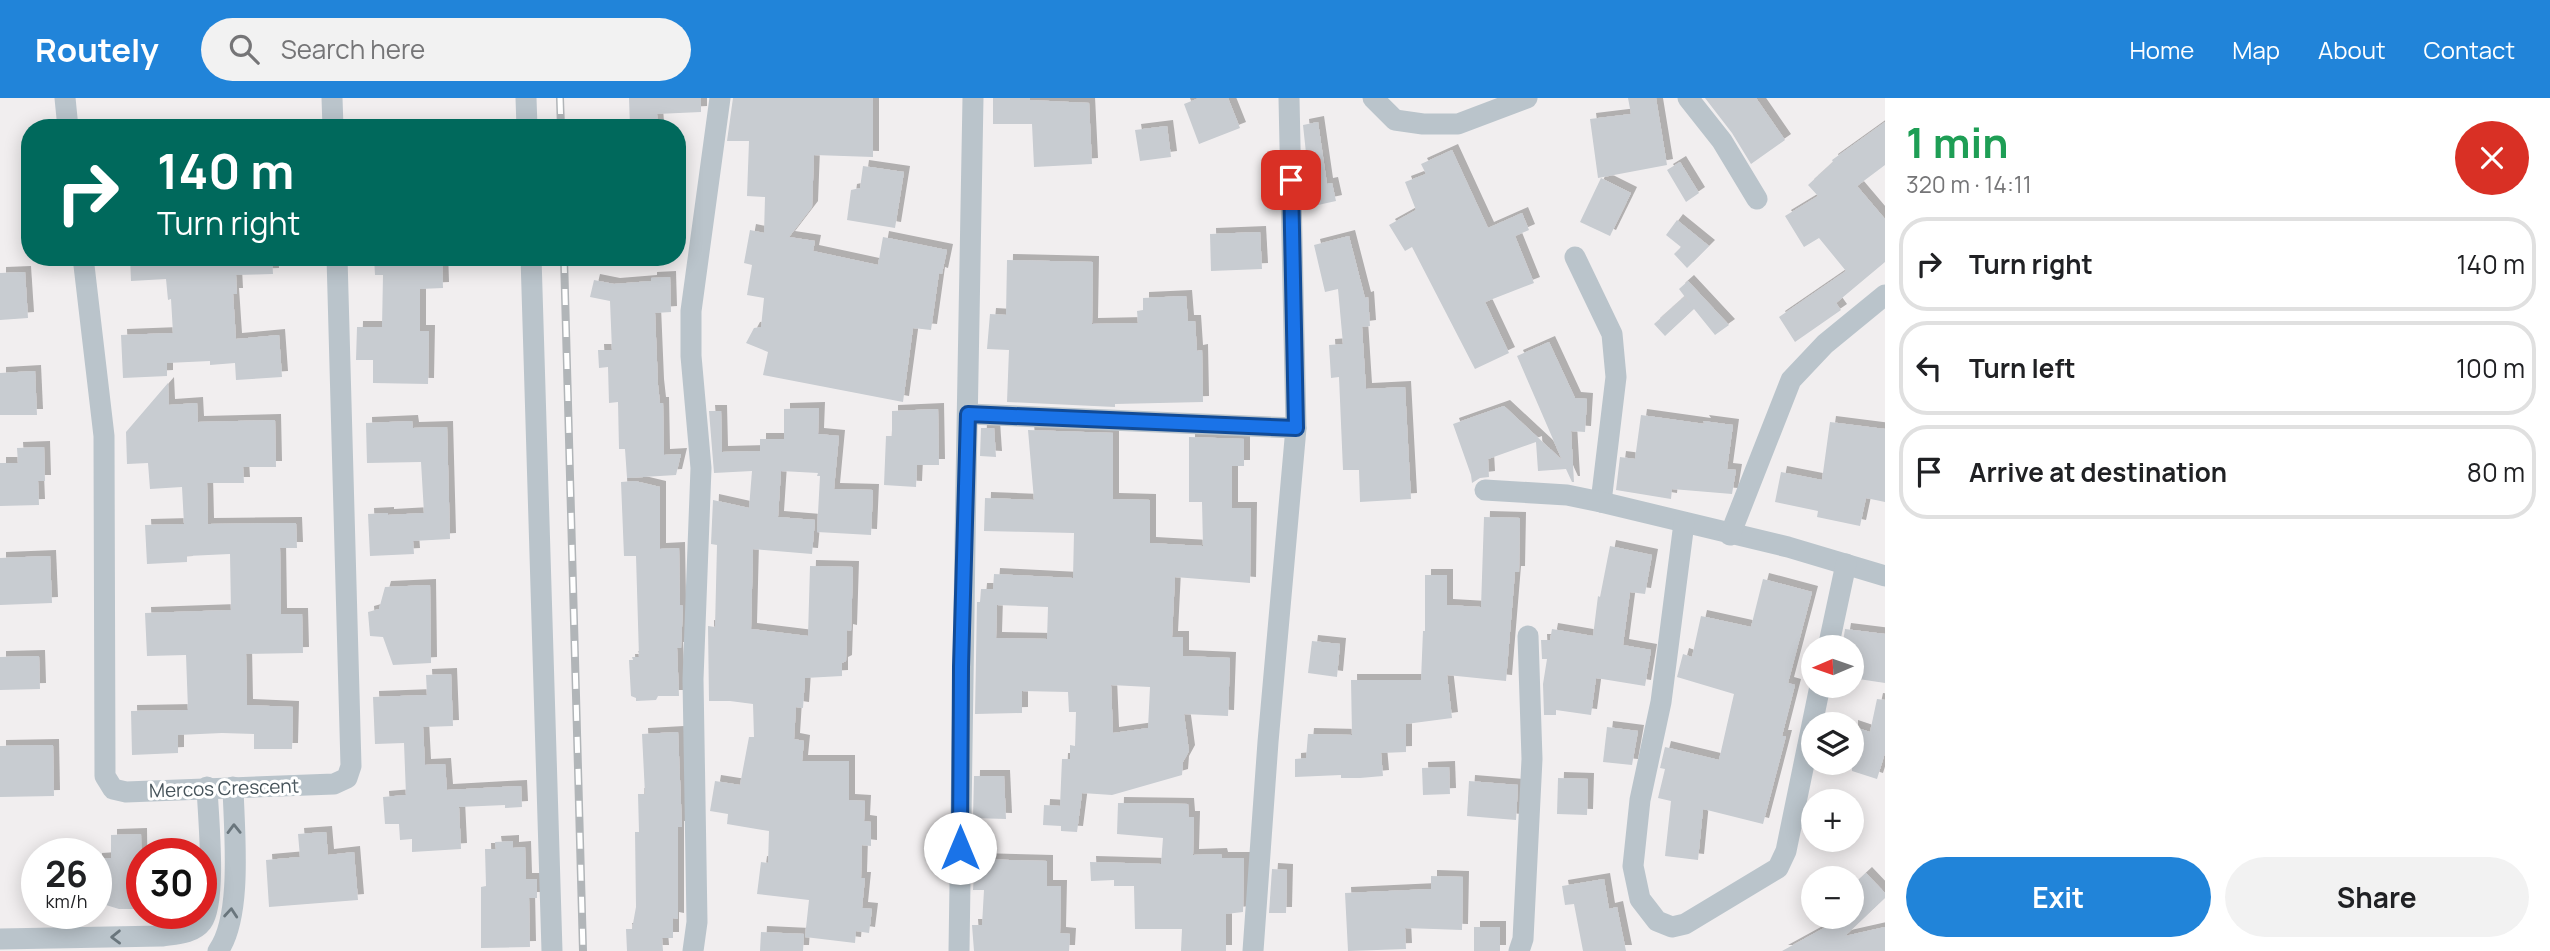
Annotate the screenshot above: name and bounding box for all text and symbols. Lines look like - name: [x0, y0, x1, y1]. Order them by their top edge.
- search box: [201, 18, 691, 81]
- text: Routely: [35, 27, 159, 72]
- icon: search: [225, 30, 263, 68]
- text: Search here: [281, 31, 425, 67]
- text: Home: [2129, 33, 2194, 66]
- text: Map: [2232, 33, 2280, 66]
- text: About: [2318, 33, 2386, 66]
- text: Contact: [2424, 33, 2515, 66]
- text: 1 min: [1906, 113, 2009, 171]
- button: close: [2455, 121, 2529, 195]
- text: 140 m: [157, 137, 294, 204]
- icon: right: [42, 147, 133, 238]
- pin: [1261, 150, 1321, 210]
- icon: arrive: [1272, 161, 1310, 199]
- text: 320 m · 14:11: [1906, 168, 2032, 200]
- text: Turn right: [157, 201, 300, 245]
- icon: right: [1910, 245, 1948, 283]
- text: Turn right: [1969, 246, 2093, 282]
- text: 140 m: [2456, 246, 2525, 282]
- icon: left: [1910, 349, 1948, 387]
- text: Turn left: [1969, 350, 2076, 386]
- text: 100 m: [2456, 350, 2525, 386]
- icon: arrive: [1910, 453, 1948, 491]
- text: Arrive at destination: [1969, 454, 2227, 490]
- text: 80 m: [2467, 454, 2525, 490]
- north arrow: [1801, 635, 1864, 698]
- map controls: [1801, 635, 1864, 929]
- button: layers: [1801, 712, 1864, 775]
- street label: Mercos Crescent: [149, 772, 299, 804]
- button: +: [1801, 789, 1864, 852]
- position arrow: [923, 811, 997, 885]
- one-way arrow: [226, 823, 242, 833]
- speed limit sign: 30: [126, 838, 217, 929]
- text: 26: [45, 850, 88, 898]
- button: Exit: [1906, 857, 2211, 937]
- button: Share: [2225, 857, 2529, 937]
- button: −: [1801, 866, 1864, 929]
- text: km/h: [46, 889, 87, 913]
- one-way arrow: [223, 907, 238, 918]
- one-way arrow: [110, 929, 121, 945]

